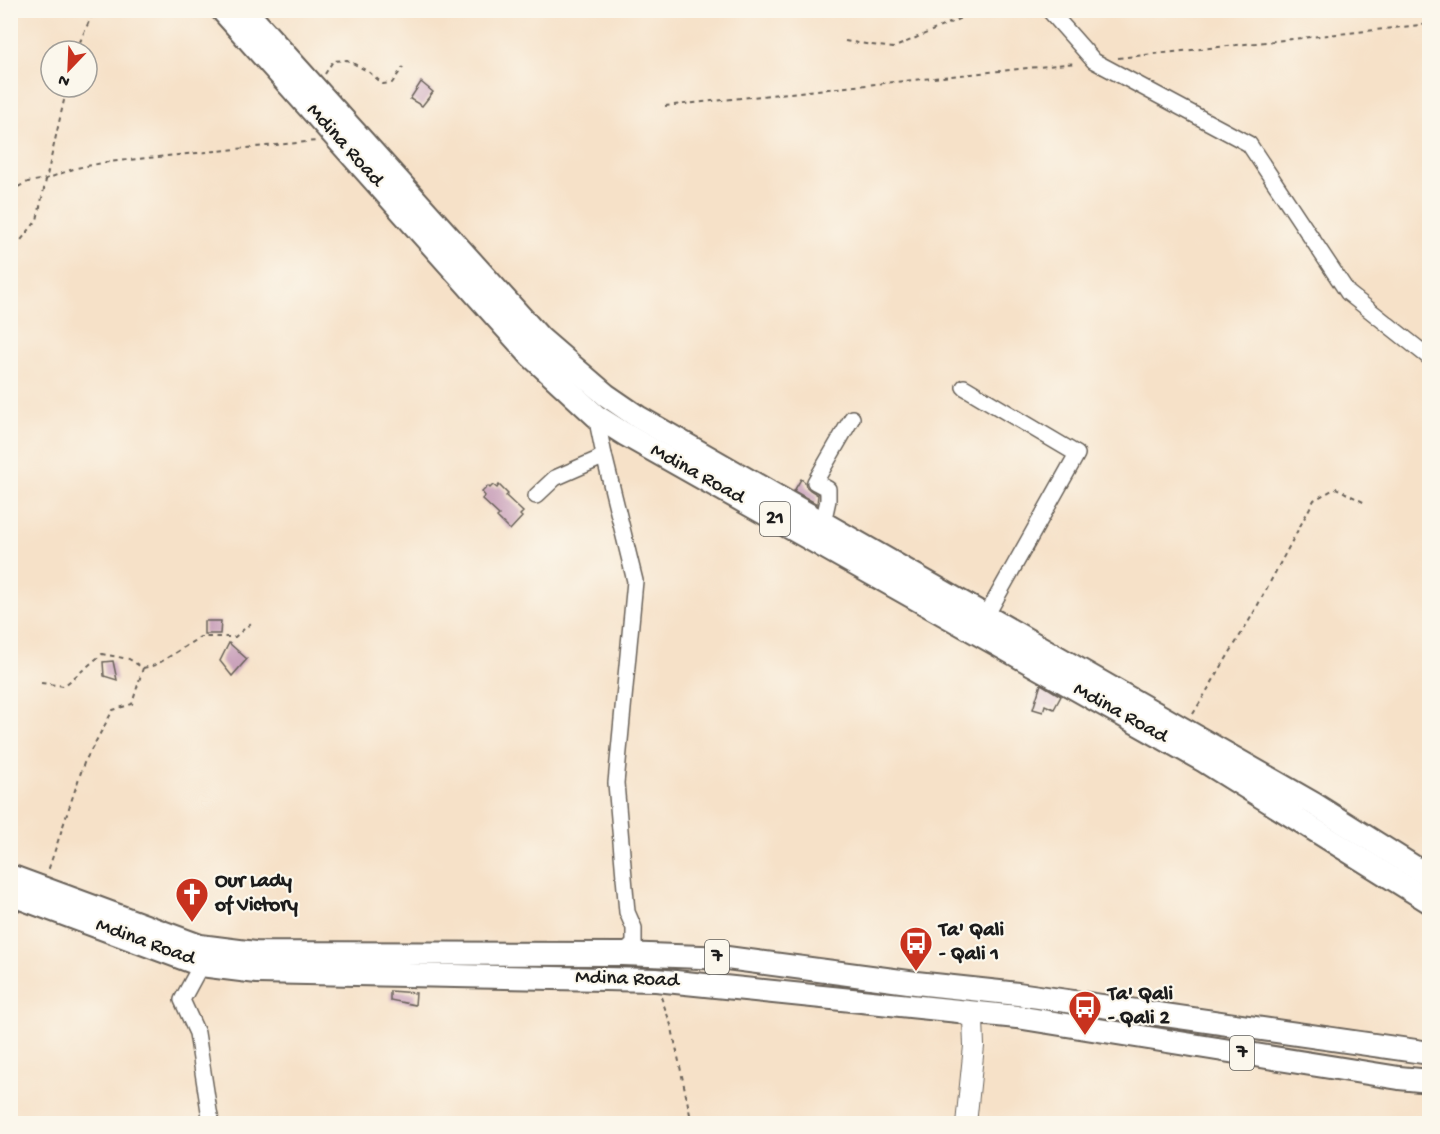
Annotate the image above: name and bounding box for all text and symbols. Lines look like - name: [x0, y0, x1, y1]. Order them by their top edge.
- north arrow: [39, 39, 99, 99]
- text: N: [55, 69, 73, 90]
- street label: Mdina Road: [300, 99, 389, 194]
- street label: Mdina Road: [646, 439, 750, 512]
- road number: 21: [760, 502, 790, 536]
- street label: Mdina Road: [1069, 678, 1173, 751]
- place label: Our Lady of Victory: [214, 870, 299, 919]
- church icon: Our Lady of Victory: [174, 876, 210, 923]
- street label: Mdina Road: [92, 913, 200, 973]
- place label: Ta' Qali - Qali 1: [937, 919, 1004, 968]
- bus stop icon: Ta' Qali - Qali 1: [898, 925, 934, 972]
- road number: 7: [705, 940, 729, 974]
- street label: Mdina Road: [575, 966, 681, 994]
- place label: Ta' Qali - Qali 2: [1106, 983, 1173, 1032]
- bus stop icon: Ta' Qali - Qali 2: [1067, 989, 1103, 1036]
- road number: 7: [1230, 1036, 1254, 1070]

